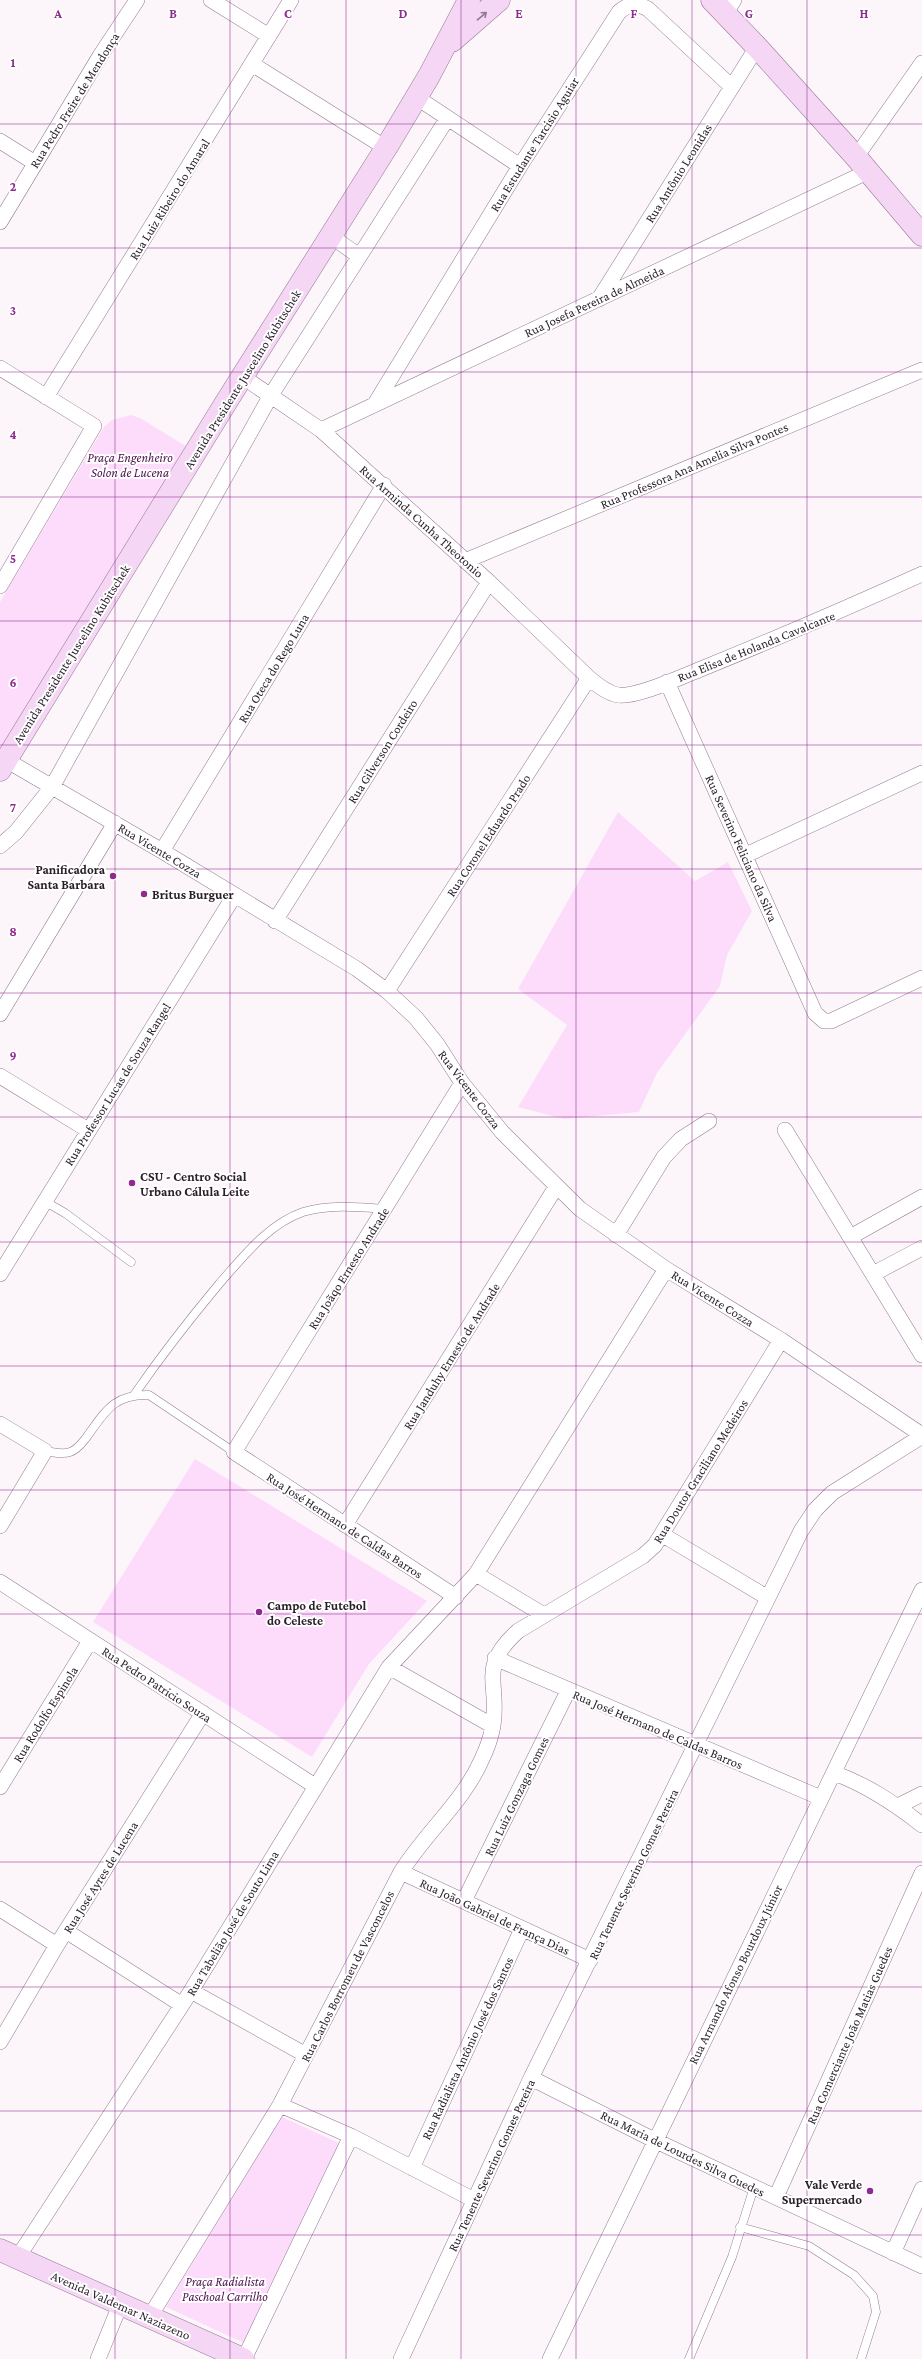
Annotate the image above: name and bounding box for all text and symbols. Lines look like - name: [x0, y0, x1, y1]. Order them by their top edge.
- text: A: [53, 6, 62, 21]
- text: B: [169, 6, 177, 21]
- text: C: [284, 6, 292, 21]
- text: D: [399, 6, 408, 21]
- text: E: [515, 6, 523, 21]
- text: F: [631, 6, 638, 21]
- text: G: [745, 6, 753, 21]
- text: H: [860, 6, 869, 21]
- one-way arrow: [477, 11, 488, 20]
- street label: Rua Pedro Freire de Mendonça: [26, 30, 122, 171]
- text: 1: [11, 55, 16, 70]
- street label: Rua Estudante Tarcisio Aguiar: [487, 74, 582, 214]
- street label: Rua Antônio Leonidas: [642, 121, 715, 225]
- street label: Rua Luiz Ribeiro do Amaral: [126, 135, 213, 263]
- text: 2: [10, 179, 17, 194]
- street label: Rua Josefa Pereira de Almeida: [522, 262, 666, 340]
- street label: Avenida Presidente Juscelino Kubitschek: [181, 286, 305, 472]
- text: 3: [10, 303, 16, 318]
- street label: Rua Professora Ana Amelia Silva Pontes: [598, 419, 790, 512]
- text: 4: [9, 427, 17, 442]
- park label: Praça Engenheiro Solon de Lucena: [87, 450, 173, 480]
- street label: Rua Arminda Cunha Theotonio: [357, 462, 487, 581]
- text: 5: [10, 551, 16, 566]
- street label: Avenida Presidente Juscelino Kubitschek: [10, 561, 134, 747]
- street label: Rua Elisa de Holanda Cavalcante: [675, 608, 837, 685]
- street label: Rua Oteca do Rego Luna: [235, 611, 312, 726]
- text: 6: [9, 675, 17, 690]
- street label: Rua Gilverson Cordeiro: [344, 697, 420, 806]
- street label: Rua Coronel Eduardo Prado: [443, 771, 534, 899]
- street label: Rua Severino Feliciano da Silva: [702, 772, 781, 924]
- text: 7: [10, 800, 16, 815]
- street label: Rua Vicente Cozza: [115, 820, 204, 881]
- place label: Panificadora Santa Barbara: [27, 862, 106, 892]
- marker: Panificadora Santa Barbara: [108, 871, 118, 881]
- place label: Britus Burguer: [152, 887, 234, 902]
- marker: Britus Burguer: [139, 889, 149, 899]
- text: 8: [9, 924, 17, 939]
- street label: Rua Professor Lucas de Souza Rangel: [61, 1000, 174, 1168]
- street label: Rua Vicente Cozza: [435, 1047, 504, 1132]
- text: 9: [9, 1048, 17, 1063]
- place label: CSU - Centro Social Urbano Cálula Leite: [140, 1169, 250, 1199]
- marker: CSU - Centro Social Urbano Cálula Leite: [127, 1178, 137, 1188]
- street label: Rua Joãqo Ernesto Andrade: [305, 1204, 392, 1332]
- street label: Rua Vicente Cozza: [669, 1267, 757, 1330]
- street label: Rua Janduhy Ernesto de Andrade: [400, 1280, 503, 1432]
- street label: Rua Doutor Graciliano Medeiros: [650, 1397, 751, 1546]
- street label: Rua José Hermano de Caldas Barros: [264, 1469, 426, 1582]
- place label: Campo de Futebol do Celeste: [267, 1598, 367, 1628]
- marker: Campo de Futebol do Celeste: [254, 1607, 264, 1617]
- street label: Rua Pedro Patricio Souza: [99, 1643, 214, 1726]
- street label: Rua Rodolfo Espinola: [10, 1663, 81, 1765]
- street label: Rua José Hermano de Caldas Barros: [571, 1687, 745, 1772]
- street label: Rua Luiz Gonzaga Gomes: [481, 1734, 552, 1858]
- street label: Rua Tenente Severino Gomes Pereira: [585, 1786, 681, 1962]
- street label: Rua José Ayres de Lucena: [60, 1819, 141, 1936]
- street label: Rua Tabelião José de Souto Lima: [183, 1848, 282, 1999]
- street label: Rua João Gabriel de França Dias: [417, 1875, 572, 1958]
- street label: Rua Armando Afonso Bourdoux Júnior: [685, 1882, 786, 2066]
- street label: Rua Carlos Borromeu de Vasconcelos: [298, 1888, 397, 2064]
- street label: Rua Comerciante João Matias Guedes: [803, 1944, 896, 2126]
- street label: Rua Radialista Antônio José dos Santos: [418, 1954, 517, 2142]
- street label: Rua Tenente Severino Gomes Pereira: [445, 2077, 538, 2254]
- street label: Rua Maria de Lourdes Silva Guedes: [598, 2107, 767, 2200]
- place label: Vale Verde Supermercado: [782, 2177, 862, 2207]
- marker: Vale Verde Supermercado: [865, 2186, 875, 2196]
- street label: Avenida Valdemar Naziazeno: [49, 2268, 193, 2343]
- park label: Praça Radialista Paschoal Carrilho: [182, 2274, 268, 2304]

